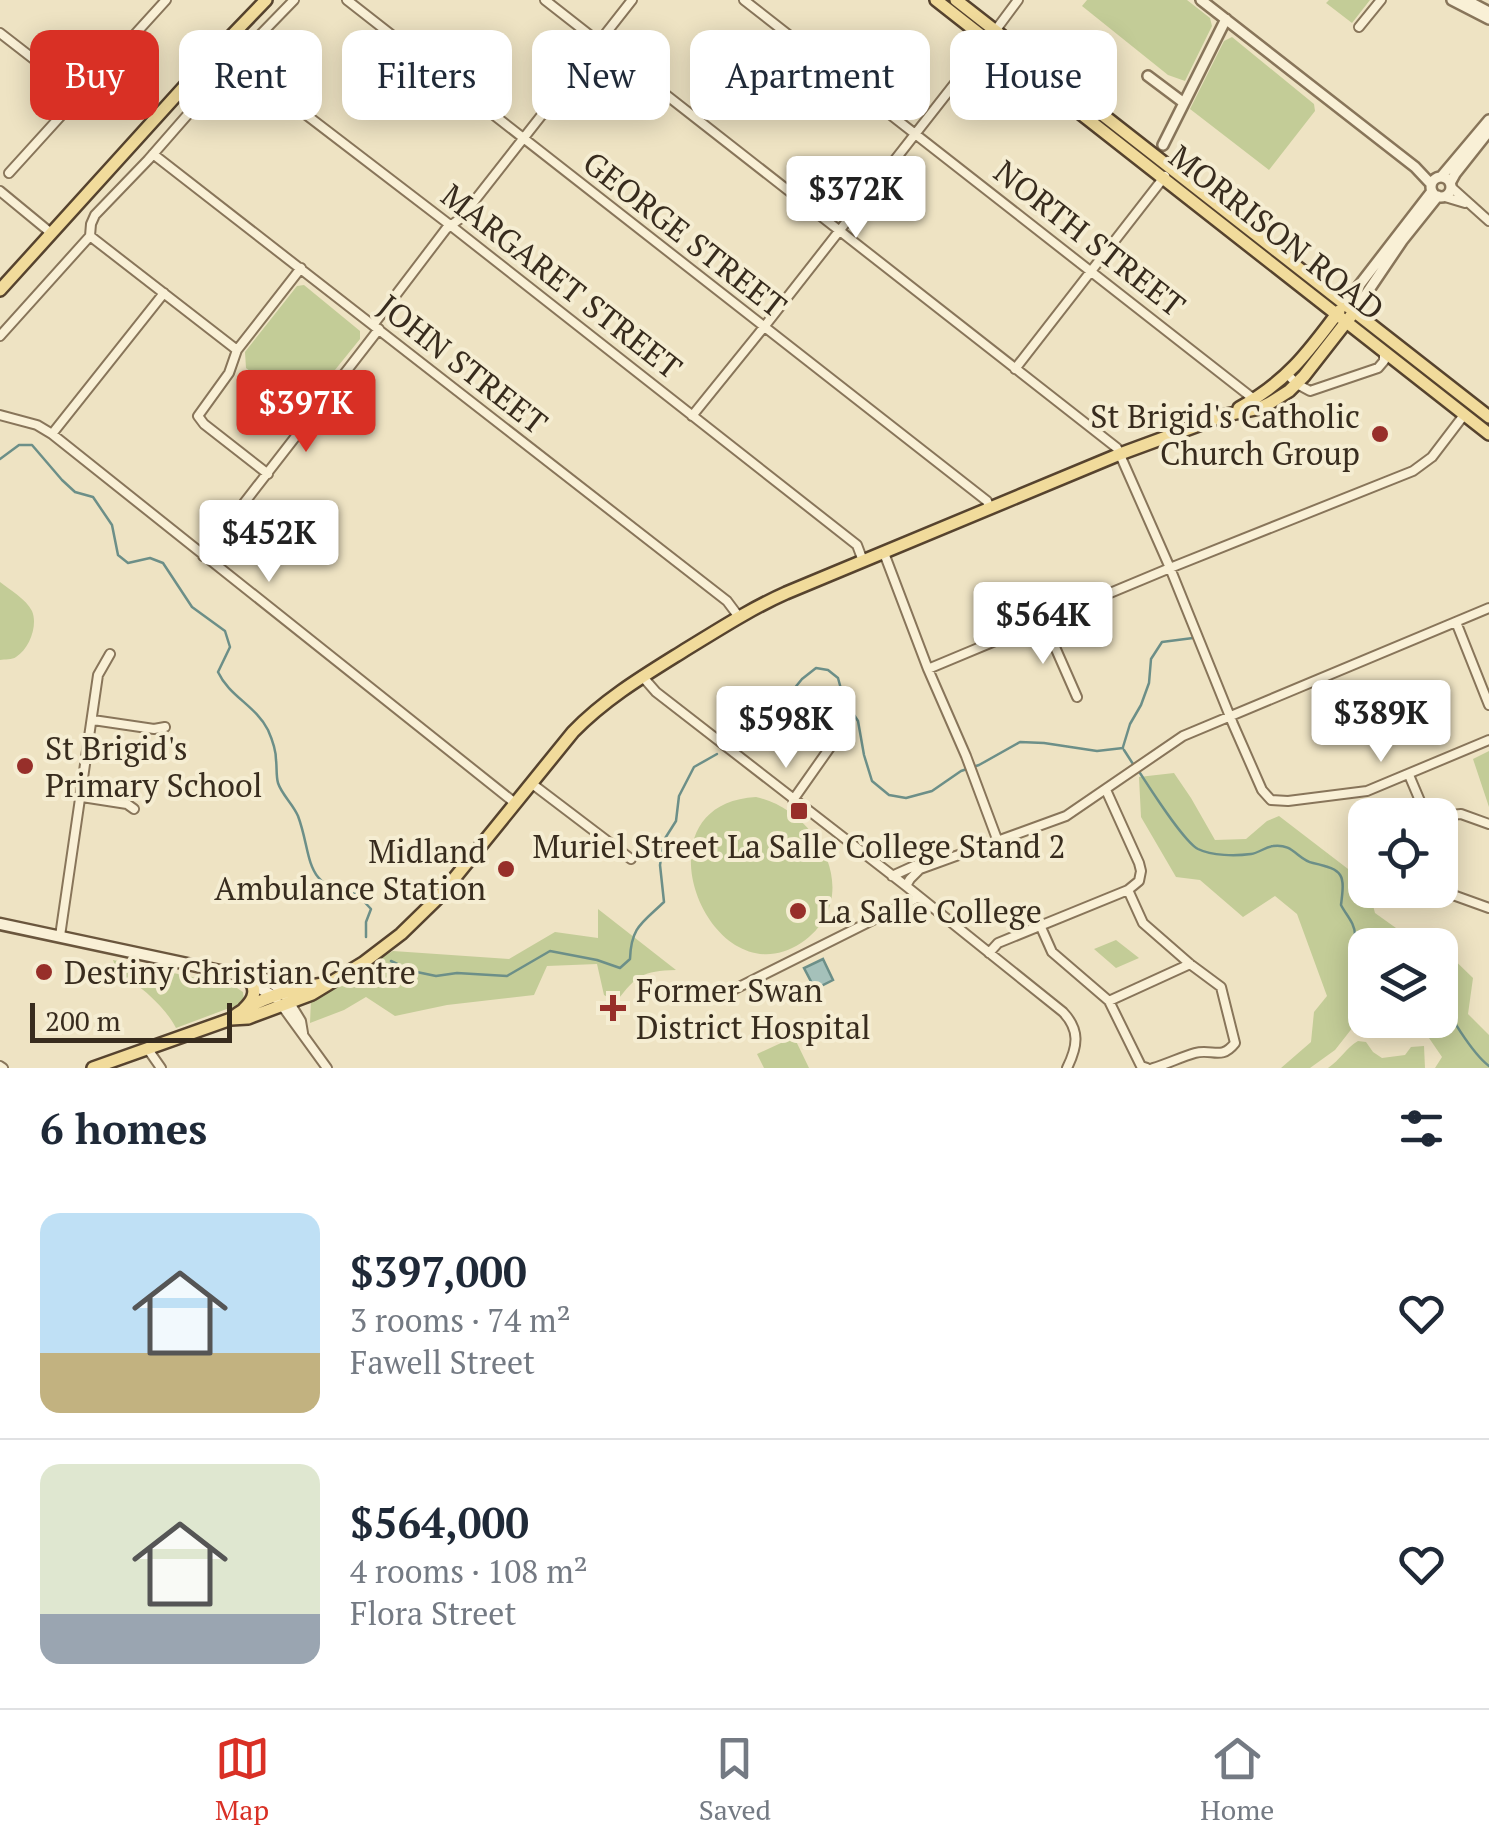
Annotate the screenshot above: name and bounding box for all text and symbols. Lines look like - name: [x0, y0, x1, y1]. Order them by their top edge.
- chip: Buy: [30, 30, 159, 120]
- chip: Rent: [179, 30, 322, 120]
- chip: Filters: [342, 30, 512, 120]
- chip: New: [532, 30, 670, 120]
- chip: Apartment: [690, 30, 930, 120]
- chip: House: [950, 30, 1117, 120]
- street label: MORRISON ROAD: [1161, 135, 1393, 329]
- street label: GEORGE STREET: [575, 142, 795, 327]
- street label: NORTH STREET: [986, 150, 1194, 326]
- pin: $372K: [786, 156, 926, 241]
- text: $372K: [808, 167, 904, 209]
- street label: MARGARET STREET: [433, 174, 691, 388]
- street label: JOHN STREET: [370, 285, 556, 443]
- pin: $397K: [236, 370, 376, 455]
- text: $397K: [258, 381, 354, 423]
- place label: St Brigid's Catholic Church Group: [1090, 395, 1360, 474]
- marker: St Brigid's Catholic Church Group: [1369, 423, 1391, 445]
- pin: $452K: [199, 500, 339, 585]
- text: $452K: [221, 511, 317, 553]
- pin: $564K: [973, 582, 1113, 667]
- text: $564K: [995, 593, 1091, 635]
- pin: $389K: [1311, 680, 1451, 765]
- pin: $598K: [716, 686, 856, 771]
- text: $389K: [1333, 691, 1429, 733]
- text: $598K: [738, 697, 834, 739]
- place label: St Brigid's Primary School: [45, 727, 262, 806]
- marker: St Brigid's Primary School: [14, 755, 36, 777]
- map controls: [1348, 798, 1458, 1038]
- button: locate: [1348, 798, 1458, 908]
- marker: Muriel Street La Salle College Stand 2: [788, 800, 810, 822]
- place label: Muriel Street La Salle College Stand 2: [532, 825, 1066, 867]
- place label: Midland Ambulance Station: [214, 830, 486, 909]
- marker: Midland Ambulance Station: [495, 858, 517, 880]
- place label: La Salle College: [818, 890, 1042, 932]
- marker: La Salle College: [787, 900, 809, 922]
- button: layers: [1348, 928, 1458, 1038]
- place label: Destiny Christian Centre: [64, 951, 416, 993]
- marker: Destiny Christian Centre: [33, 961, 55, 983]
- place label: Former Swan District Hospital: [636, 969, 871, 1048]
- marker: Former Swan District Hospital: [600, 995, 626, 1021]
- scale bar: [30, 998, 232, 1042]
- text: 200 m: [45, 1002, 121, 1039]
- text: 6 homes: [40, 1100, 207, 1156]
- icon: filters: [1394, 1101, 1449, 1156]
- text: $397,000: [350, 1243, 527, 1299]
- icon: home: [120, 1253, 240, 1373]
- icon: heart: [1394, 1286, 1449, 1341]
- text: 3 rooms · 74 m²: [350, 1299, 571, 1341]
- text: Fawell Street: [350, 1341, 535, 1383]
- text: $564,000: [350, 1494, 529, 1550]
- icon: home: [120, 1504, 240, 1624]
- icon: heart: [1394, 1537, 1449, 1592]
- text: 4 rooms · 108 m²: [350, 1550, 588, 1592]
- text: Flora Street: [350, 1592, 516, 1634]
- tab: Map: [215, 1731, 270, 1828]
- tab: Saved: [699, 1731, 771, 1828]
- tab: Home: [1200, 1731, 1274, 1828]

